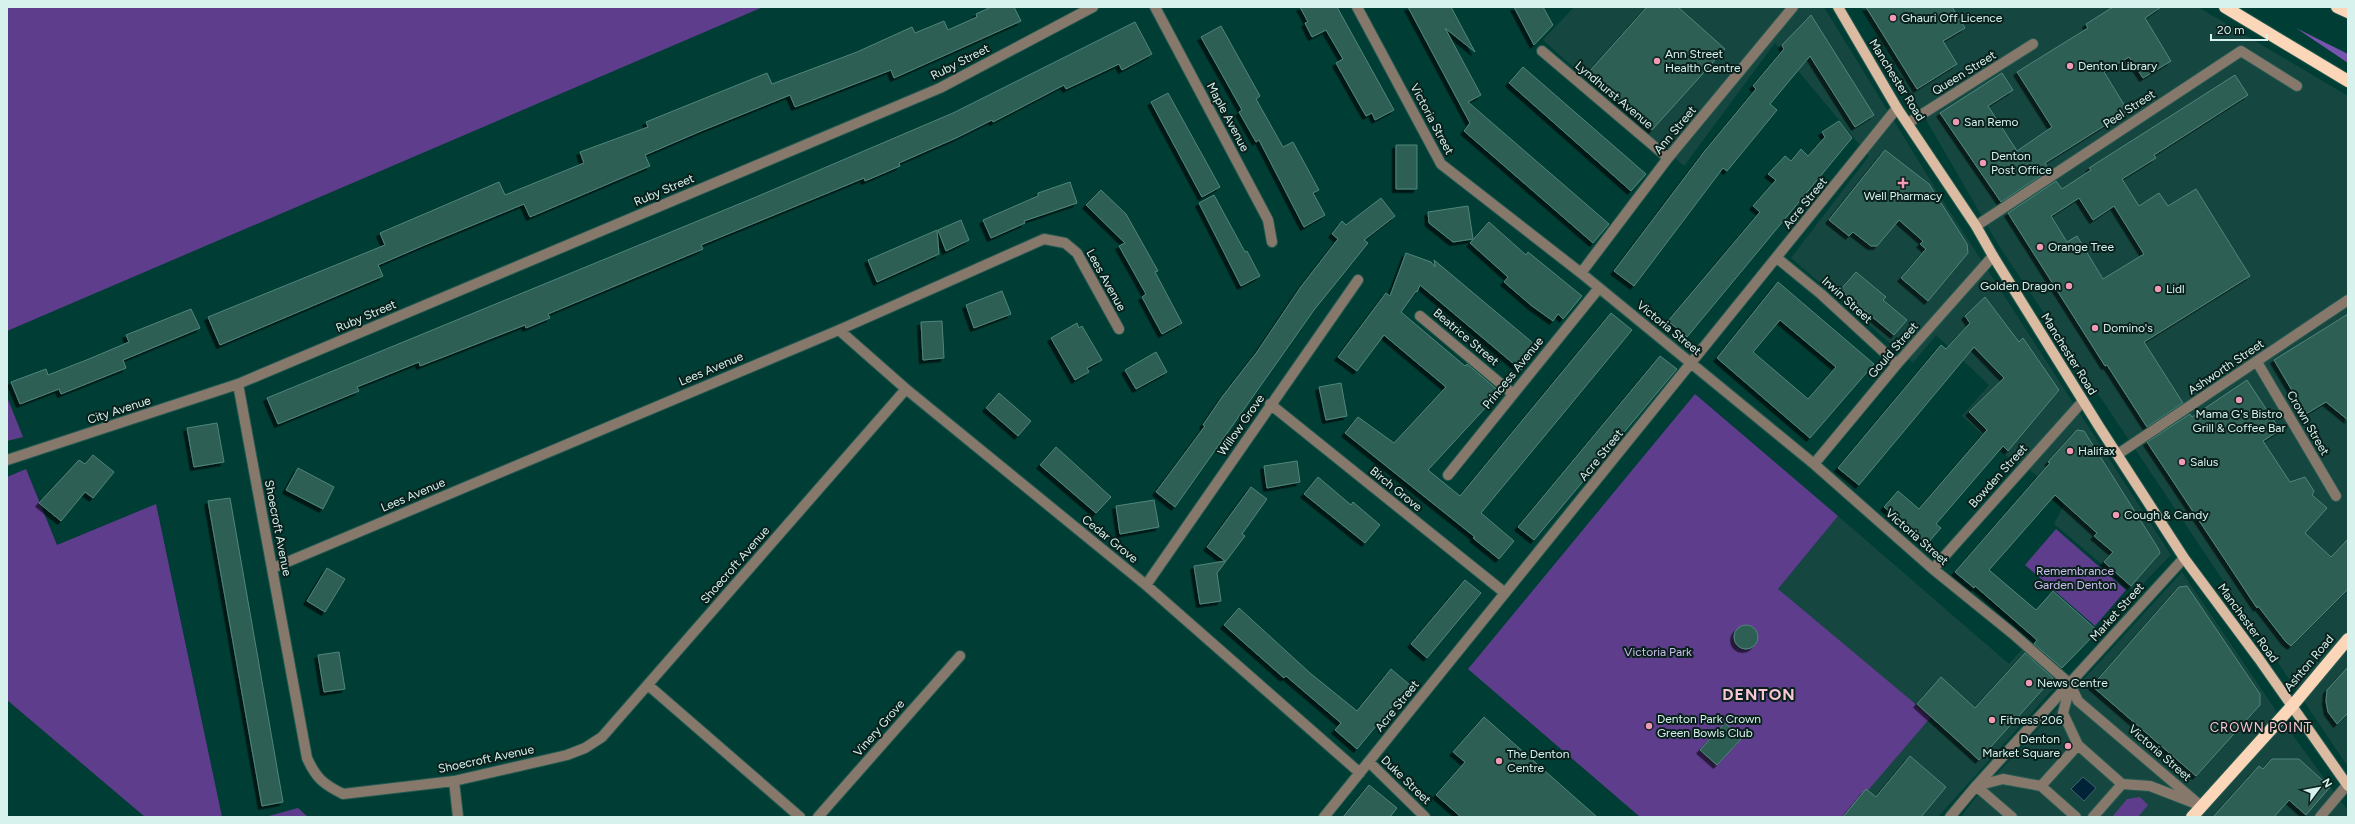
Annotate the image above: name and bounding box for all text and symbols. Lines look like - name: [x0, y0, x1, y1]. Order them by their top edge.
- place label: Ghauri Off Licence: [1901, 11, 2003, 25]
- marker: Ghauri Off Licence: [1888, 13, 1898, 23]
- scale bar: [2211, 16, 2267, 42]
- text: 20 m: [2217, 23, 2245, 37]
- street label: Manchester Road: [1866, 36, 1928, 124]
- street label: Ruby Street: [928, 41, 992, 83]
- place label: Ann Street Health Centre: [1665, 47, 1741, 75]
- street label: Queen Street: [1930, 48, 1999, 98]
- marker: Ann Street Health Centre: [1652, 56, 1662, 66]
- street label: Lyndhurst Avenue: [1572, 58, 1656, 132]
- place label: Denton Library: [2078, 59, 2158, 73]
- marker: Denton Library: [2065, 61, 2075, 71]
- street label: Maple Avenue: [1204, 80, 1252, 154]
- street label: Victoria Street: [1407, 81, 1457, 157]
- street label: Peel Street: [2100, 87, 2158, 131]
- street label: Ann Street: [1651, 103, 1699, 157]
- place label: San Remo: [1964, 115, 2018, 129]
- marker: San Remo: [1951, 117, 1961, 127]
- place label: Denton Post Office: [1991, 149, 2052, 177]
- marker: Denton Post Office: [1978, 158, 1988, 168]
- street label: Ruby Street: [632, 171, 697, 209]
- street label: Acre Street: [1780, 174, 1830, 231]
- marker: Well Pharmacy: [1898, 178, 1908, 188]
- place label: Well Pharmacy: [1864, 189, 1943, 203]
- place label: Orange Tree: [2048, 240, 2114, 254]
- marker: Orange Tree: [2035, 242, 2045, 252]
- street label: Lees Avenue: [1083, 247, 1129, 314]
- street label: Irwin Street: [1819, 274, 1875, 327]
- place label: Golden Dragon: [1980, 279, 2061, 293]
- marker: Golden Dragon: [2064, 281, 2074, 291]
- place label: Lidl: [2166, 282, 2185, 296]
- marker: Lidl: [2153, 284, 2163, 294]
- street label: Ruby Street: [334, 297, 399, 335]
- street label: Victoria Street: [1634, 298, 1704, 358]
- street label: Beatrice Street: [1430, 306, 1502, 369]
- street label: Manchester Road: [2038, 310, 2100, 398]
- street label: Gould Street: [1865, 319, 1921, 381]
- place label: Domino's: [2103, 321, 2153, 335]
- marker: Domino's: [2090, 323, 2100, 333]
- street label: Princess Avenue: [1480, 334, 1546, 412]
- street label: Ashworth Street: [2185, 336, 2267, 398]
- street label: Lees Avenue: [677, 349, 746, 389]
- street label: Crown Street: [2284, 388, 2332, 458]
- street label: Willow Grove: [1215, 391, 1267, 458]
- street label: City Avenue: [86, 393, 153, 427]
- marker: Mama G's Bistro Grill & Coffee Bar: [2234, 395, 2244, 405]
- place label: Mama G's Bistro Grill & Coffee Bar: [2193, 407, 2285, 435]
- street label: Acre Street: [1576, 426, 1626, 483]
- street label: Bowden Street: [1966, 441, 2030, 511]
- place label: Halifax: [2078, 444, 2115, 458]
- marker: Halifax: [2065, 446, 2075, 456]
- place label: Salus: [2190, 455, 2219, 469]
- marker: Salus: [2177, 457, 2187, 467]
- street label: Birch Grove: [1367, 464, 1425, 515]
- street label: Lees Avenue: [379, 475, 448, 515]
- street label: Shoecroft Avenue: [262, 479, 294, 578]
- street label: Victoria Street: [1883, 506, 1952, 568]
- place label: Cough & Candy: [2124, 508, 2209, 522]
- marker: Cough & Candy: [2111, 510, 2121, 520]
- street label: Cedar Grove: [1079, 512, 1141, 566]
- street label: Shoecroft Avenue: [698, 523, 773, 606]
- park label: Remembrance Garden Denton: [2034, 564, 2116, 592]
- street label: Market Street: [2087, 580, 2147, 644]
- street label: Manchester Road: [2215, 581, 2281, 665]
- street label: Ashton Road: [2281, 632, 2337, 694]
- park label: Victoria Park: [1624, 645, 1692, 659]
- place label: News Centre: [2037, 676, 2108, 690]
- street label: Acre Street: [1372, 677, 1422, 734]
- marker: News Centre: [2024, 678, 2034, 688]
- district label: DENTON: [1722, 685, 1796, 704]
- street label: Vinery Grove: [851, 697, 908, 759]
- place label: Denton Park Crown Green Bowls Club: [1657, 712, 1761, 740]
- place label: Fitness 206: [2000, 713, 2063, 727]
- marker: Fitness 206: [1987, 715, 1997, 725]
- district label: CROWN POINT: [2210, 720, 2312, 735]
- marker: Denton Park Crown Green Bowls Club: [1644, 721, 1654, 731]
- street label: Victoria Street: [2126, 722, 2195, 784]
- place label: Denton Market Square: [1982, 732, 2060, 760]
- marker: Denton Market Square: [2063, 741, 2073, 751]
- street label: Shoecroft Avenue: [437, 742, 536, 776]
- place label: The Denton Centre: [1507, 747, 1570, 775]
- street label: Duke Street: [1378, 753, 1434, 808]
- marker: The Denton Centre: [1494, 756, 1504, 766]
- north arrow: [2299, 768, 2339, 808]
- text: N: [2319, 776, 2335, 790]

